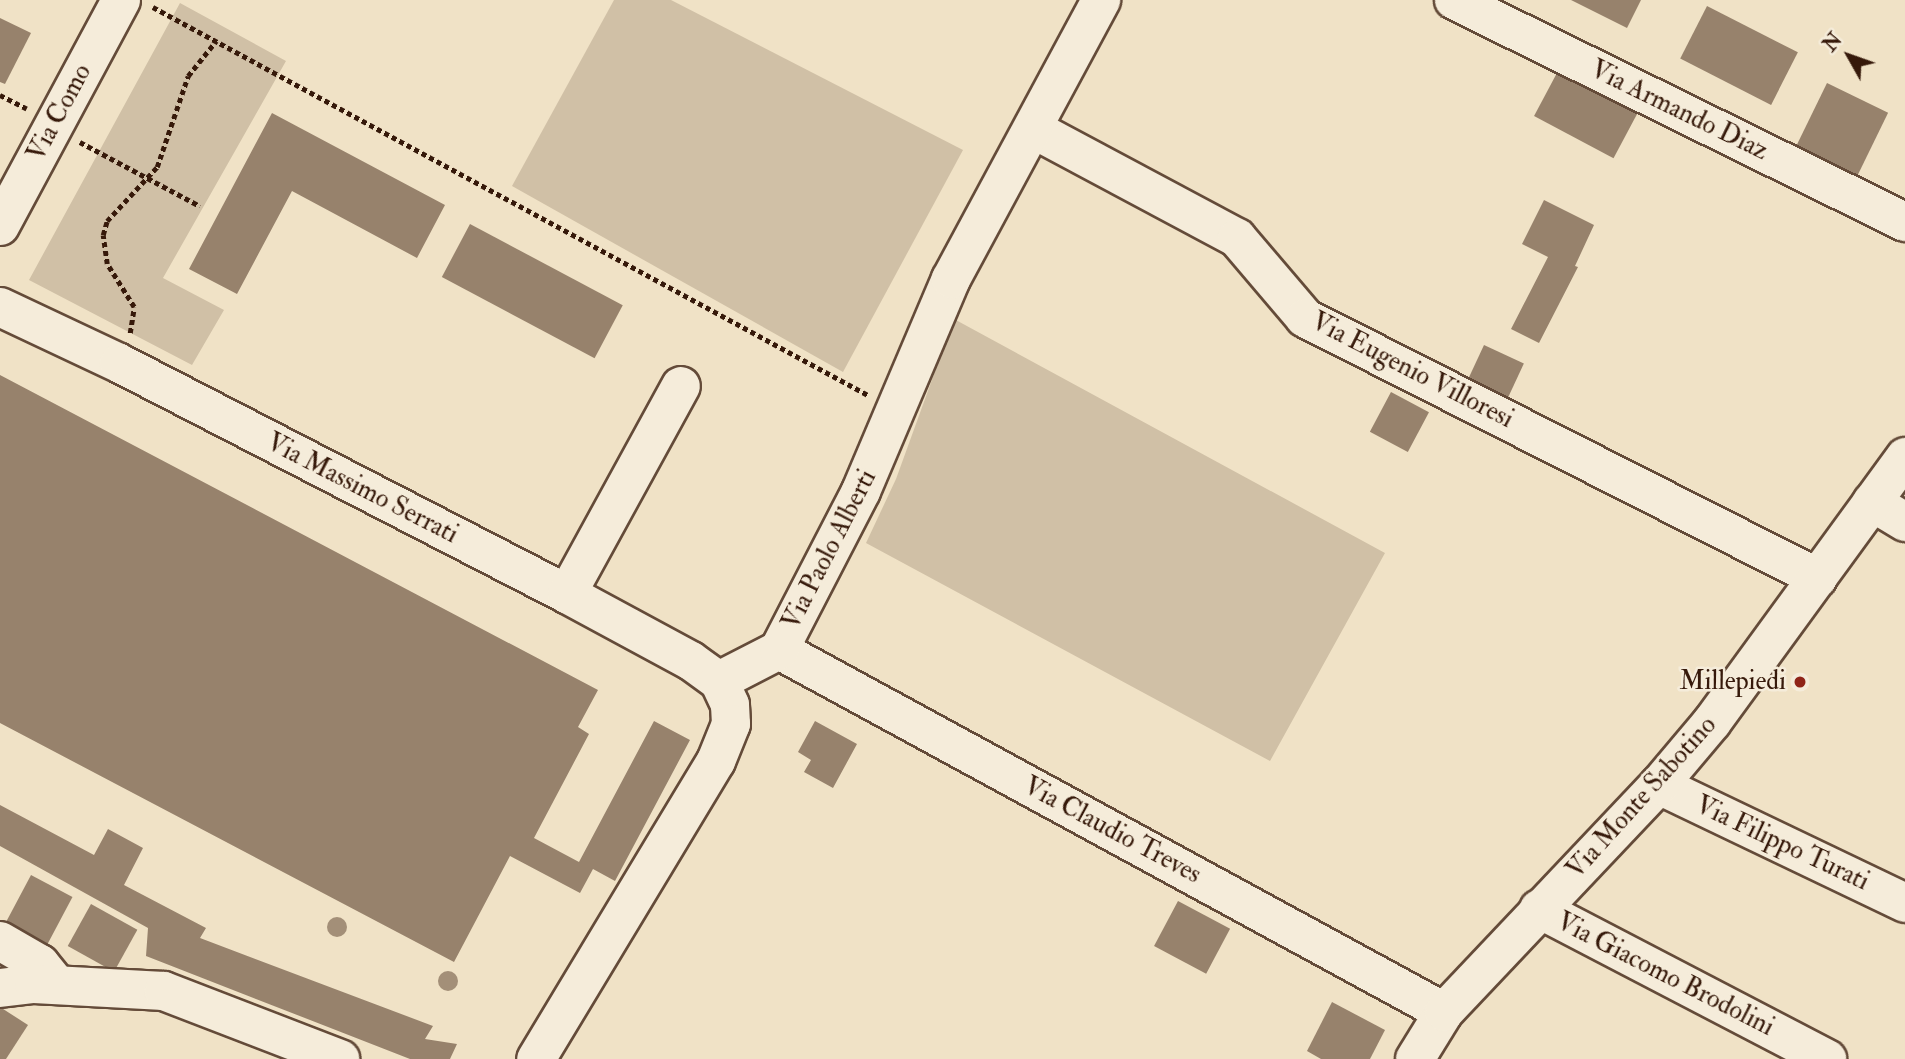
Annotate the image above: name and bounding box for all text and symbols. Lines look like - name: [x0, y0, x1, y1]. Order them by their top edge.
- north arrow: [1814, 21, 1884, 91]
- text: N: [1818, 28, 1848, 57]
- street label: Via Armando Diaz: [1585, 54, 1773, 168]
- street label: Via Como: [21, 59, 99, 167]
- street label: Via Eugenio Villoresi: [1306, 307, 1518, 435]
- street label: Via Massimo Serrati: [261, 427, 463, 551]
- street label: Via Paolo Alberti: [776, 465, 884, 635]
- place label: Millepiedi: [1679, 666, 1786, 698]
- marker: Millepiedi: [1792, 674, 1808, 690]
- street label: Via Monte Sabotino: [1561, 710, 1723, 886]
- street label: Via Claudio Treves: [1018, 771, 1206, 891]
- street label: Via Filippo Turati: [1690, 790, 1874, 898]
- street label: Via Giacomo Brodolini: [1551, 907, 1779, 1043]

